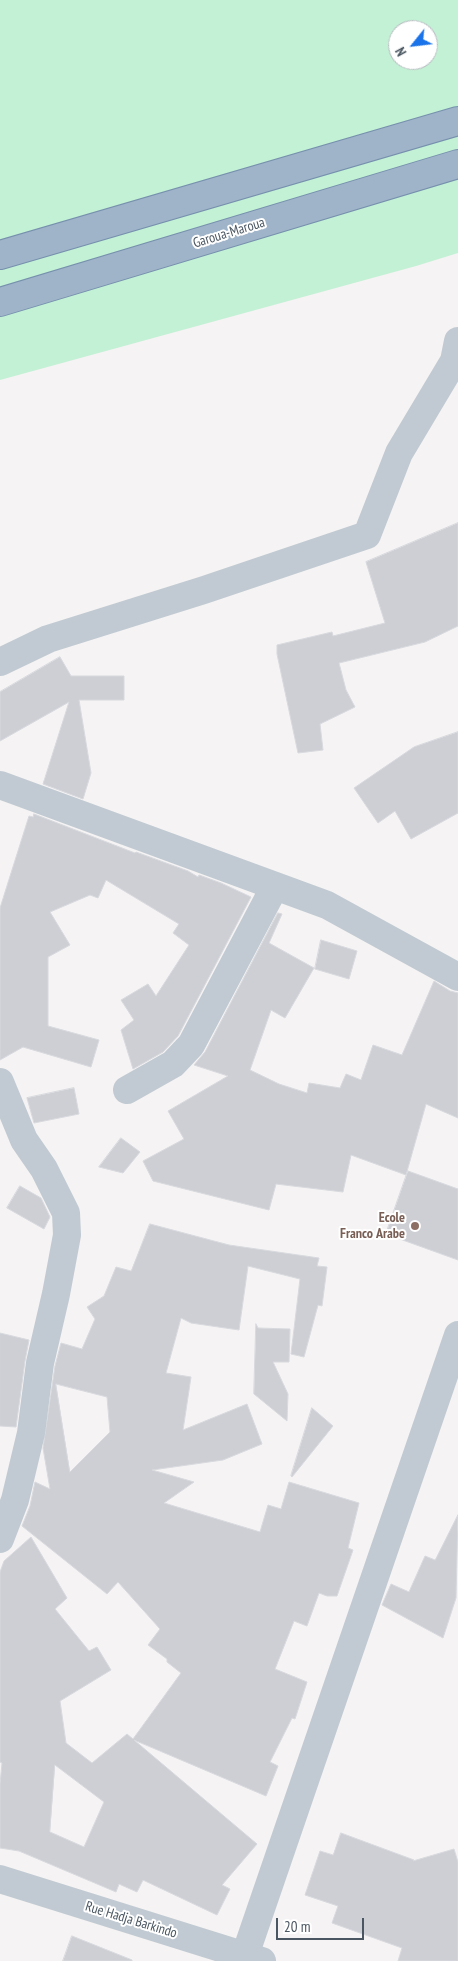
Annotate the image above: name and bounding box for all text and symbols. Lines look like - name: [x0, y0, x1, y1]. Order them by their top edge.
- north arrow: [388, 20, 438, 70]
- text: N: [391, 44, 410, 59]
- street label: Garoua-Maroua: [191, 214, 267, 252]
- place label: Ecole Franco Arabe: [340, 1210, 405, 1242]
- marker: Ecole Franco Arabe: [409, 1220, 421, 1232]
- street label: Rue Hadja Barkindo: [83, 1898, 179, 1942]
- scale bar: [278, 1908, 366, 1940]
- text: 20 m: [284, 1917, 310, 1936]

